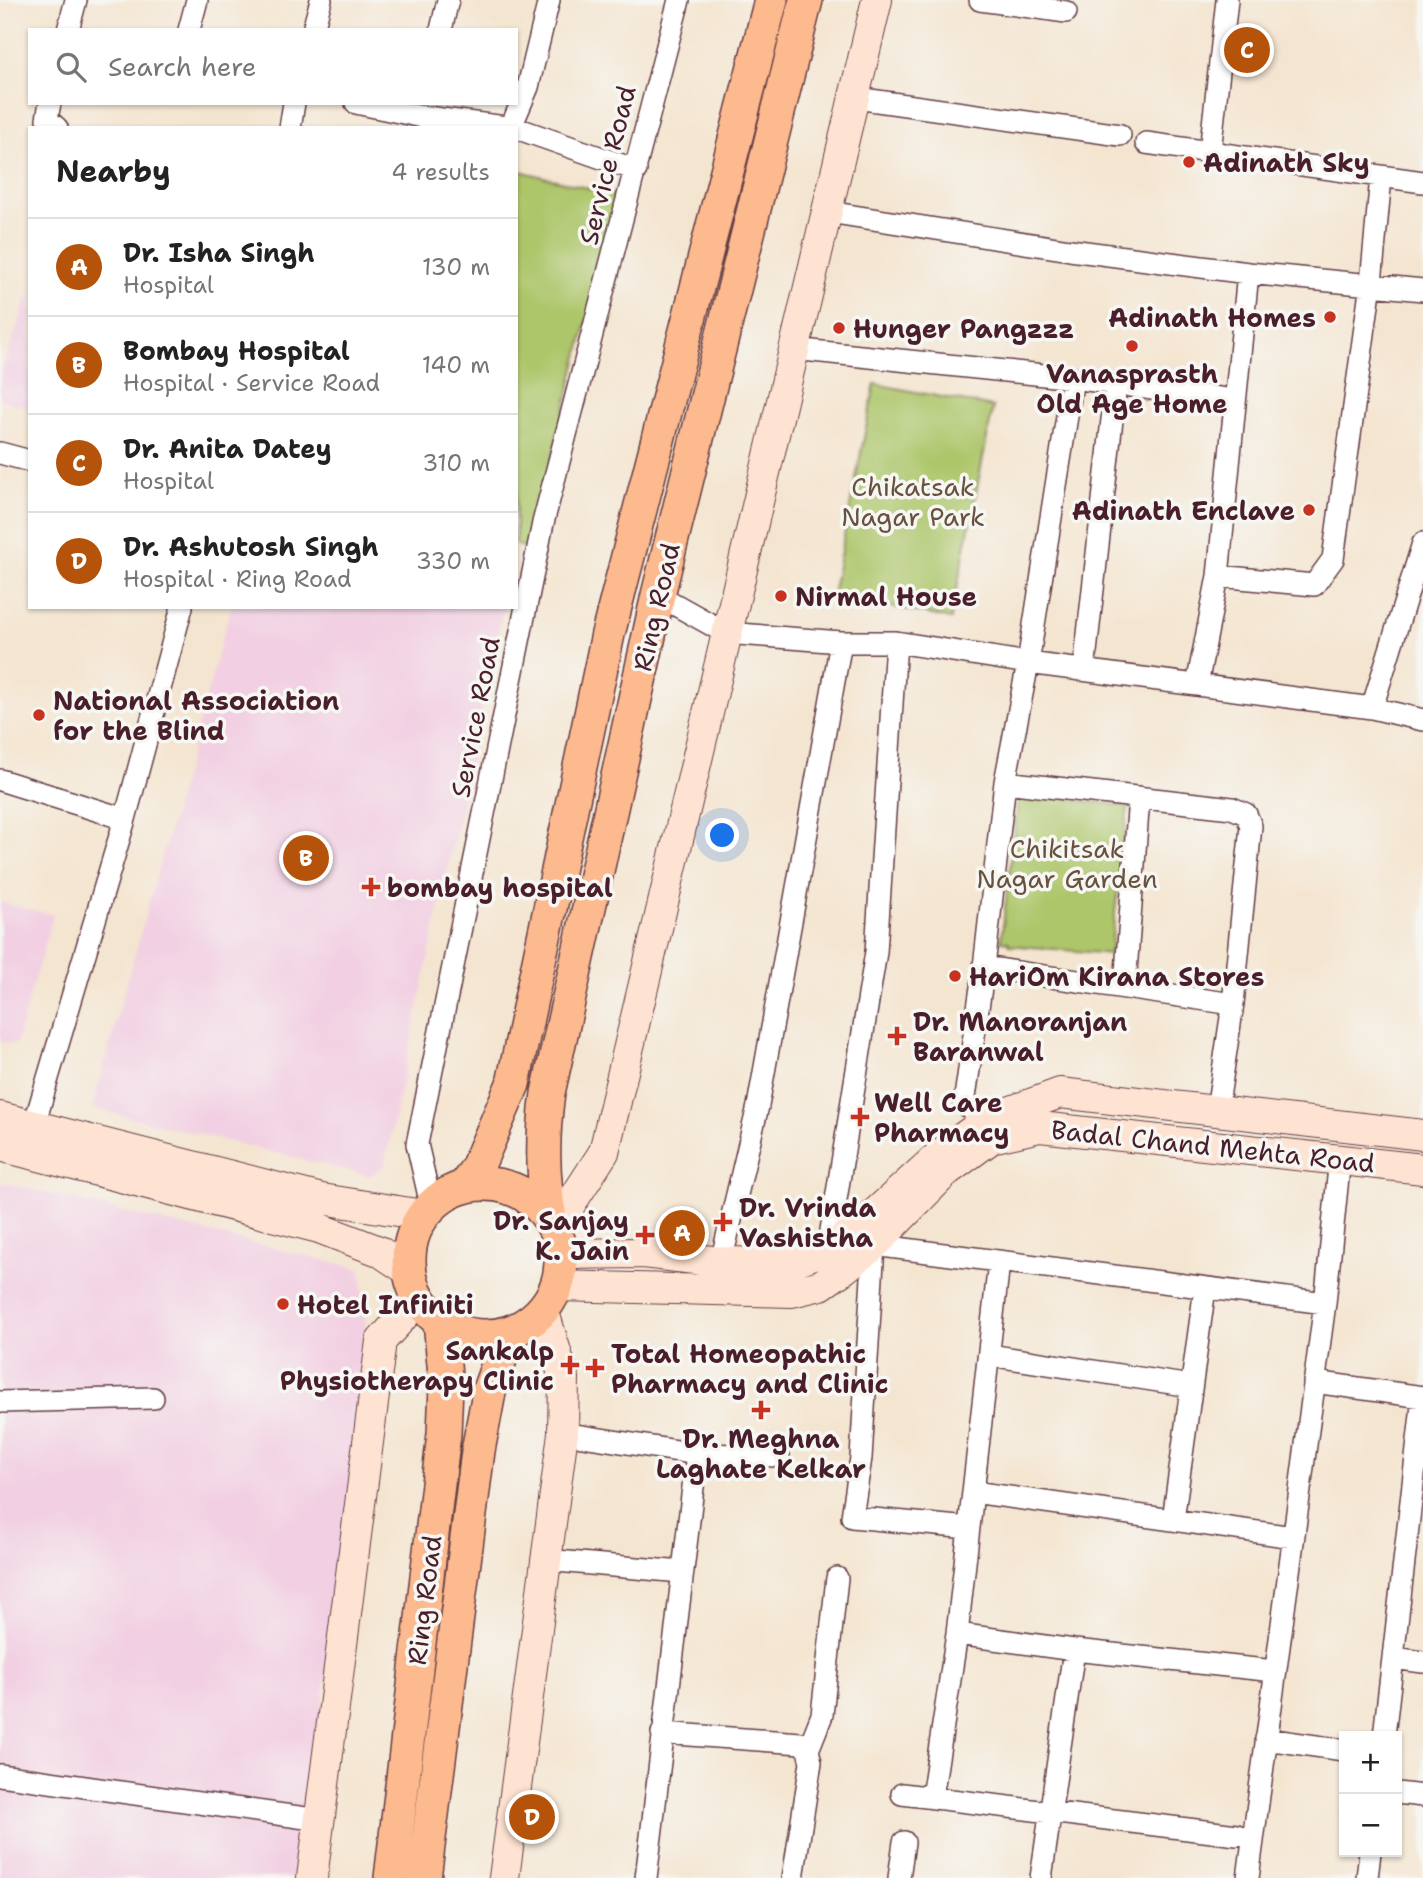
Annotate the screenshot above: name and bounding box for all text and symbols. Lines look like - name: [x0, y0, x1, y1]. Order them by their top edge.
- pin: C: [1224, 24, 1270, 76]
- search box: [28, 28, 518, 105]
- icon: search: [52, 48, 90, 86]
- text: Search here: [108, 49, 257, 84]
- street label: Service Road: [570, 82, 644, 248]
- place label: Adinath Sky: [1203, 145, 1370, 180]
- text: Nearby: [56, 151, 171, 192]
- marker: Adinath Sky: [1181, 154, 1197, 170]
- text: 4 results: [391, 157, 490, 187]
- text: Dr. Isha Singh: [123, 235, 315, 270]
- text: A: [70, 252, 88, 282]
- text: 130 m: [422, 252, 490, 282]
- text: Hospital: [123, 270, 214, 300]
- place label: Adinath Homes: [1108, 300, 1316, 335]
- marker: Adinath Homes: [1322, 309, 1338, 325]
- place label: Hunger Pangzzz: [853, 311, 1074, 346]
- marker: Hunger Pangzzz: [831, 320, 847, 336]
- text: Bombay Hospital: [123, 333, 350, 368]
- marker: Vanasprasth Old Age Home: [1124, 338, 1140, 354]
- text: B: [72, 350, 86, 380]
- text: 140 m: [422, 350, 490, 380]
- place label: Vanasprasth Old Age Home: [1036, 356, 1228, 421]
- text: Hospital · Service Road: [123, 368, 380, 398]
- text: Dr. Anita Datey: [123, 431, 332, 466]
- text: C: [72, 448, 86, 478]
- text: 310 m: [422, 448, 490, 478]
- text: Hospital: [123, 466, 214, 496]
- park label: Chikatsak Nagar Park: [841, 469, 985, 534]
- place label: Adinath Enclave: [1072, 493, 1295, 528]
- marker: Adinath Enclave: [1301, 502, 1317, 518]
- text: Dr. Ashutosh Singh: [123, 529, 379, 564]
- street label: Ring Road: [624, 539, 688, 675]
- text: D: [71, 546, 87, 576]
- text: 330 m: [416, 546, 490, 576]
- text: Hospital · Ring Road: [123, 564, 352, 594]
- place label: Nirmal House: [795, 579, 977, 614]
- marker: Nirmal House: [773, 588, 789, 604]
- street label: Service Road: [442, 634, 508, 800]
- place label: National Association for the Blind: [53, 683, 339, 748]
- marker: National Association for the Blind: [31, 707, 47, 723]
- your location: [705, 818, 739, 852]
- park label: Chikitsak Nagar Garden: [976, 831, 1158, 896]
- pin: B: [283, 832, 329, 884]
- place label: bombay hospital: [387, 870, 613, 905]
- marker: bombay hospital: [361, 877, 381, 897]
- place label: HariOm Kirana Stores: [969, 959, 1264, 994]
- marker: HariOm Kirana Stores: [947, 968, 963, 984]
- place label: Dr. Manoranjan Baranwal: [913, 1004, 1127, 1069]
- marker: Dr. Manoranjan Baranwal: [887, 1026, 907, 1046]
- place label: Well Care Pharmacy: [874, 1085, 1009, 1150]
- marker: Well Care Pharmacy: [852, 1109, 868, 1125]
- street label: Badal Chand Mehta Road: [1049, 1112, 1377, 1180]
- place label: Dr. Vrinda Vashistha: [739, 1190, 877, 1255]
- place label: Dr. Sanjay K. Jain: [493, 1203, 629, 1268]
- pin: A: [659, 1207, 705, 1259]
- marker: Dr. Vrinda Vashistha: [713, 1212, 733, 1232]
- marker: Dr. Sanjay K. Jain: [635, 1225, 655, 1245]
- place label: Hotel Infiniti: [297, 1287, 474, 1322]
- marker: Hotel Infiniti: [275, 1296, 291, 1312]
- place label: Sankalp Physiotherapy Clinic: [280, 1333, 554, 1398]
- place label: Total Homeopathic Pharmacy and Clinic: [611, 1336, 888, 1401]
- marker: Sankalp Physiotherapy Clinic: [560, 1355, 580, 1375]
- marker: Total Homeopathic Pharmacy and Clinic: [585, 1358, 605, 1378]
- marker: Dr. Meghna Laghate Kelkar: [751, 1400, 771, 1420]
- place label: Dr. Meghna Laghate Kelkar: [656, 1421, 866, 1486]
- street label: Ring Road: [399, 1533, 449, 1667]
- map controls: [1339, 1731, 1402, 1857]
- button: +: [1339, 1731, 1402, 1794]
- pin: D: [509, 1791, 555, 1843]
- button: −: [1339, 1794, 1402, 1857]

